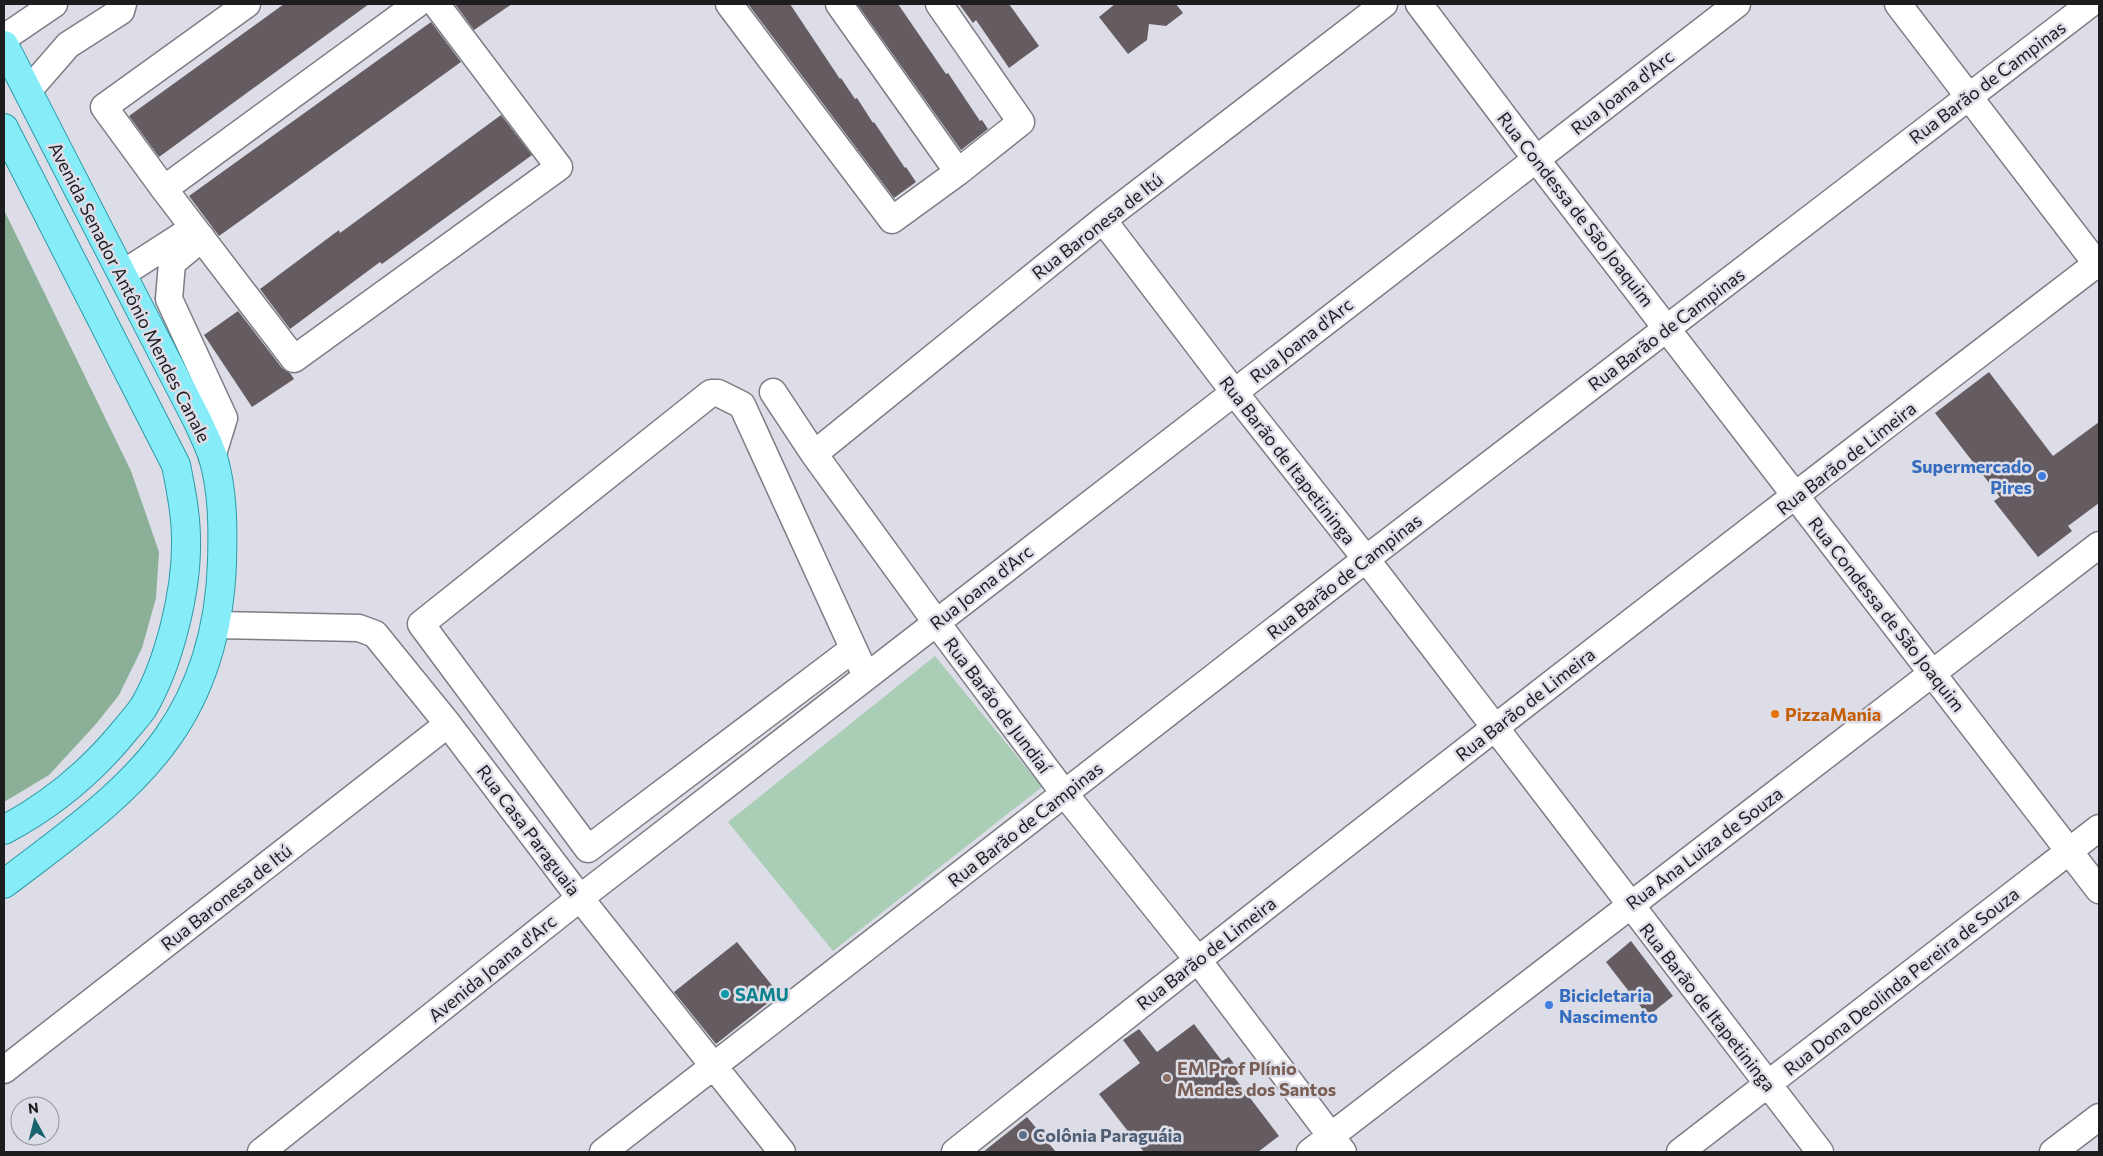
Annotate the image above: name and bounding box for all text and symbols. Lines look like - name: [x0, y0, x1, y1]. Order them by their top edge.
- street label: Rua Barão de Campinas: [1904, 16, 2070, 148]
- street label: Rua Joana d'Arc: [1566, 45, 1678, 139]
- street label: Rua Condessa de São Joaquim: [1493, 107, 1659, 311]
- street label: Avenida Senador Antônio Mendes Canale: [44, 138, 216, 446]
- street label: Rua Baronesa de Itú: [1027, 168, 1167, 284]
- street label: Rua Barão de Campinas: [1583, 263, 1749, 395]
- street label: Rua Joana d'Arc: [1245, 293, 1357, 387]
- street label: Rua Barão de Itapetininga: [1215, 371, 1361, 549]
- street label: Rua Barão de Limeira: [1772, 397, 1920, 519]
- place label: Supermercado Pires: [1912, 455, 2032, 498]
- marker: Supermercado Pires: [2036, 470, 2048, 482]
- street label: Rua Barão de Campinas: [1262, 509, 1426, 643]
- street label: Rua Condessa de São Joaquim: [1804, 512, 1970, 716]
- street label: Rua Joana d'Arc: [925, 540, 1037, 634]
- street label: Rua Barão de Jundiaí: [940, 633, 1057, 778]
- street label: Rua Barão de Limeira: [1451, 643, 1599, 765]
- place label: PizzaMania: [1785, 703, 1881, 725]
- marker: PizzaMania: [1769, 708, 1781, 720]
- street label: Rua Barão de Campinas: [943, 757, 1107, 891]
- street label: Rua Casa Paraguaia: [473, 760, 585, 900]
- street label: Rua Ana Luiza de Souza: [1621, 782, 1787, 914]
- street label: Rua Baronesa de Itú: [156, 839, 296, 955]
- street label: Rua Dona Deolinda Pereira de Souza: [1779, 882, 2023, 1080]
- street label: Rua Barão de Limeira: [1132, 892, 1280, 1014]
- street label: Avenida Joana d'Arc: [424, 910, 560, 1026]
- street label: Rua Barão de Itapetininga: [1635, 918, 1781, 1096]
- place label: SAMU: [735, 983, 789, 1005]
- place label: Bicicletaria Nascimento: [1559, 984, 1658, 1027]
- marker: SAMU: [719, 988, 731, 1000]
- marker: Bicicletaria Nascimento: [1543, 999, 1555, 1011]
- place label: EM Prof Plínio Mendes dos Santos: [1177, 1057, 1336, 1100]
- marker: EM Prof Plínio Mendes dos Santos: [1161, 1072, 1173, 1084]
- north arrow: [10, 1096, 60, 1146]
- text: N: [27, 1099, 40, 1117]
- place label: Colônia Paraguáia: [1033, 1124, 1182, 1146]
- marker: Colônia Paraguáia: [1017, 1129, 1029, 1141]

